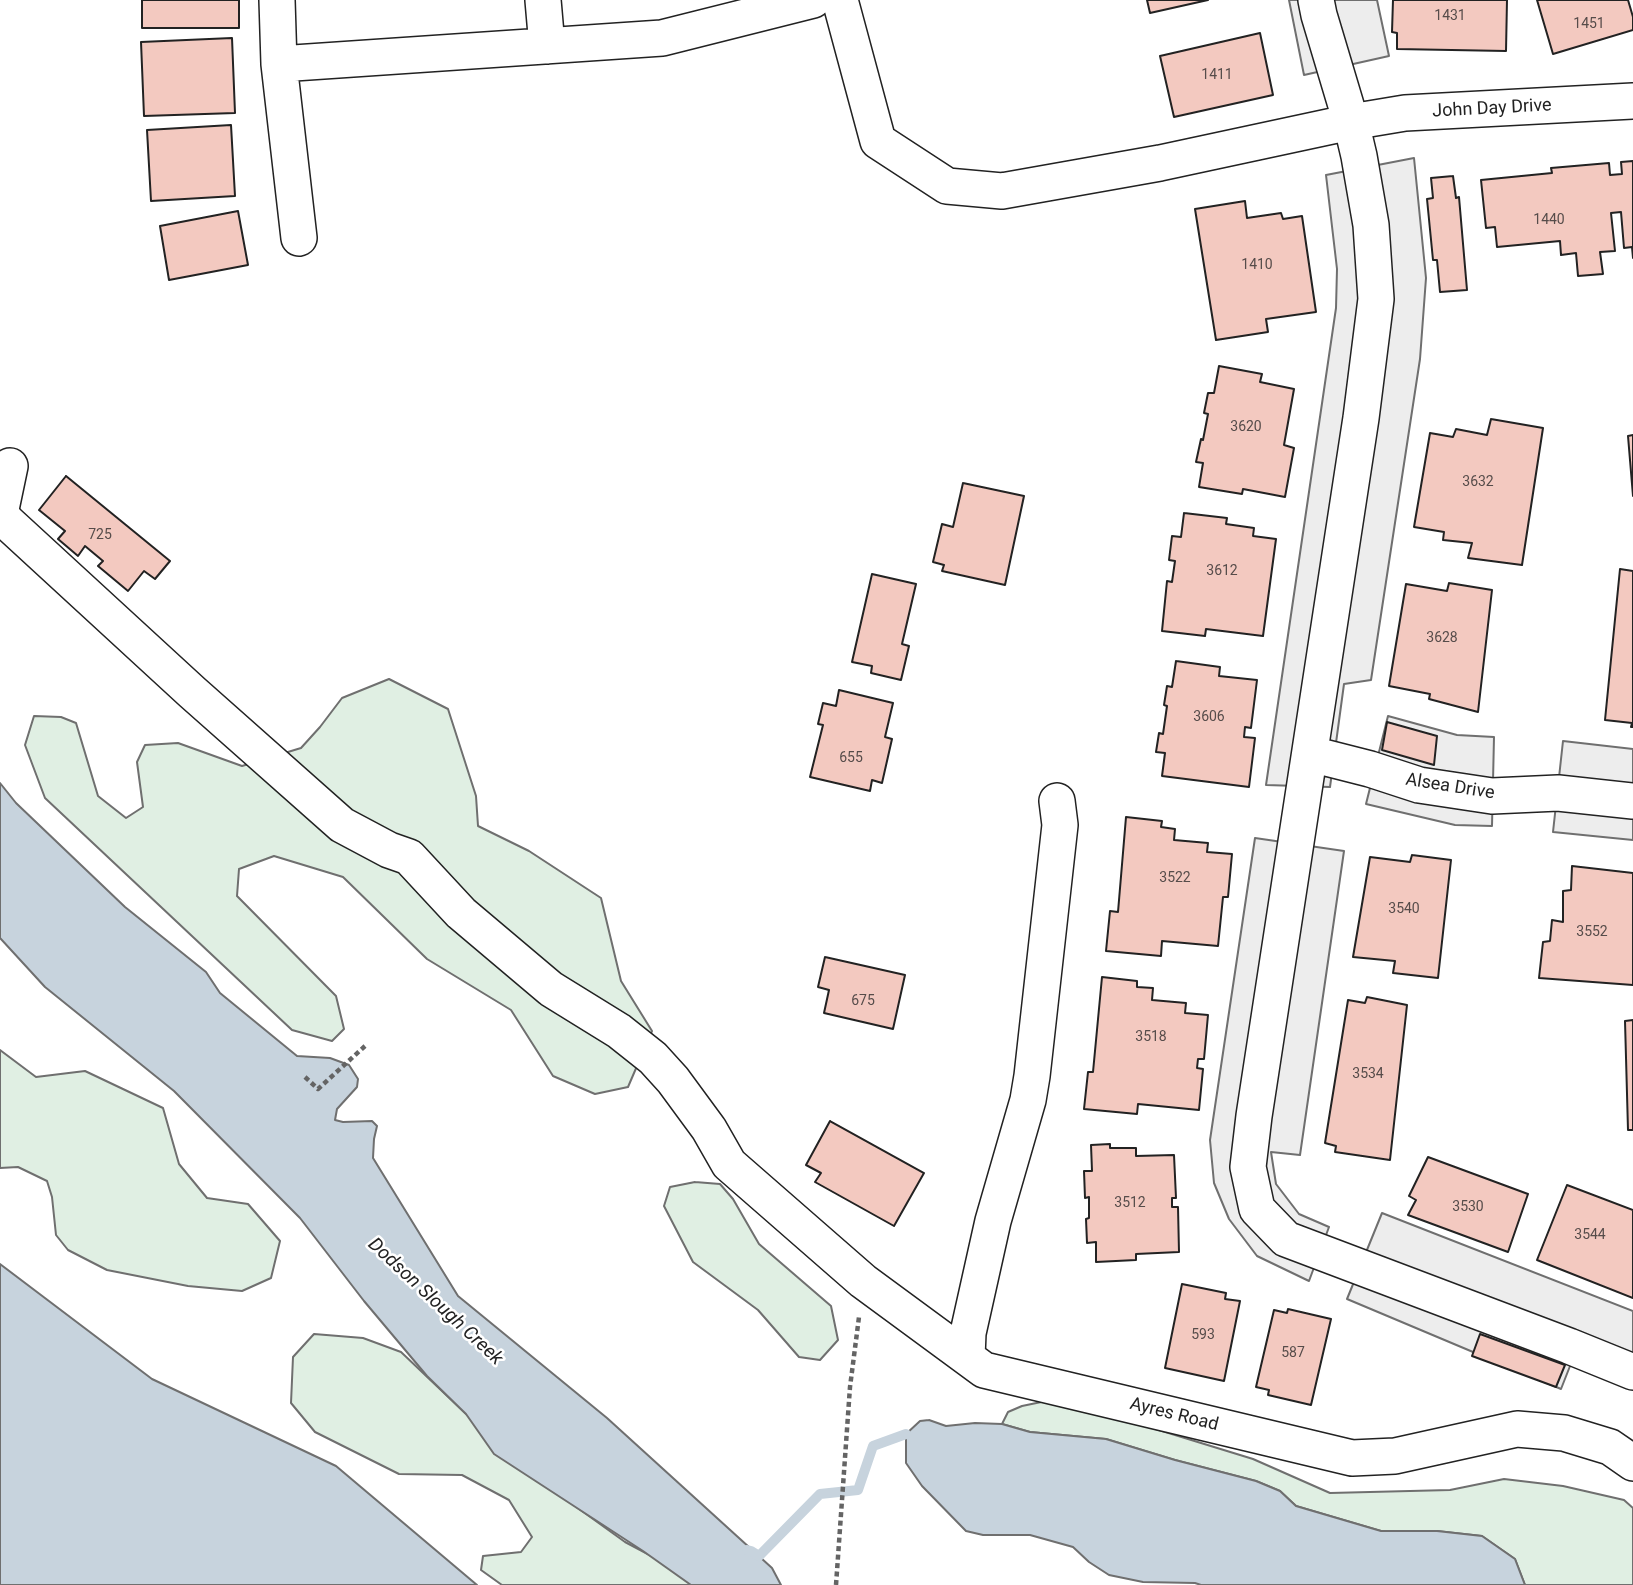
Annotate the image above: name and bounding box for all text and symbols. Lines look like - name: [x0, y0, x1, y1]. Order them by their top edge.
- house number: 1431: [1434, 8, 1466, 24]
- house number: 1451: [1573, 16, 1605, 32]
- house number: 1411: [1201, 67, 1233, 83]
- street label: John Day Drive: [1432, 95, 1552, 123]
- house number: 1440: [1533, 212, 1565, 228]
- house number: 1410: [1241, 257, 1273, 273]
- house number: 3620: [1230, 419, 1262, 435]
- house number: 3632: [1462, 474, 1494, 490]
- house number: 725: [88, 527, 112, 543]
- house number: 3612: [1206, 563, 1238, 579]
- house number: 3628: [1426, 630, 1458, 646]
- house number: 3606: [1193, 709, 1225, 725]
- house number: 655: [839, 750, 863, 766]
- street label: Alsea Drive: [1404, 769, 1496, 805]
- house number: 3522: [1159, 870, 1191, 886]
- house number: 3540: [1388, 901, 1420, 917]
- house number: 3552: [1576, 924, 1608, 940]
- house number: 675: [851, 993, 875, 1009]
- house number: 3518: [1135, 1029, 1167, 1045]
- house number: 3534: [1352, 1066, 1384, 1082]
- house number: 3512: [1114, 1195, 1146, 1211]
- house number: 3530: [1452, 1199, 1484, 1215]
- house number: 3544: [1574, 1227, 1606, 1243]
- water label: Dodson Slough Creek: [363, 1234, 507, 1370]
- house number: 593: [1191, 1327, 1215, 1343]
- house number: 587: [1281, 1345, 1305, 1361]
- street label: Ayres Road: [1128, 1394, 1220, 1436]

